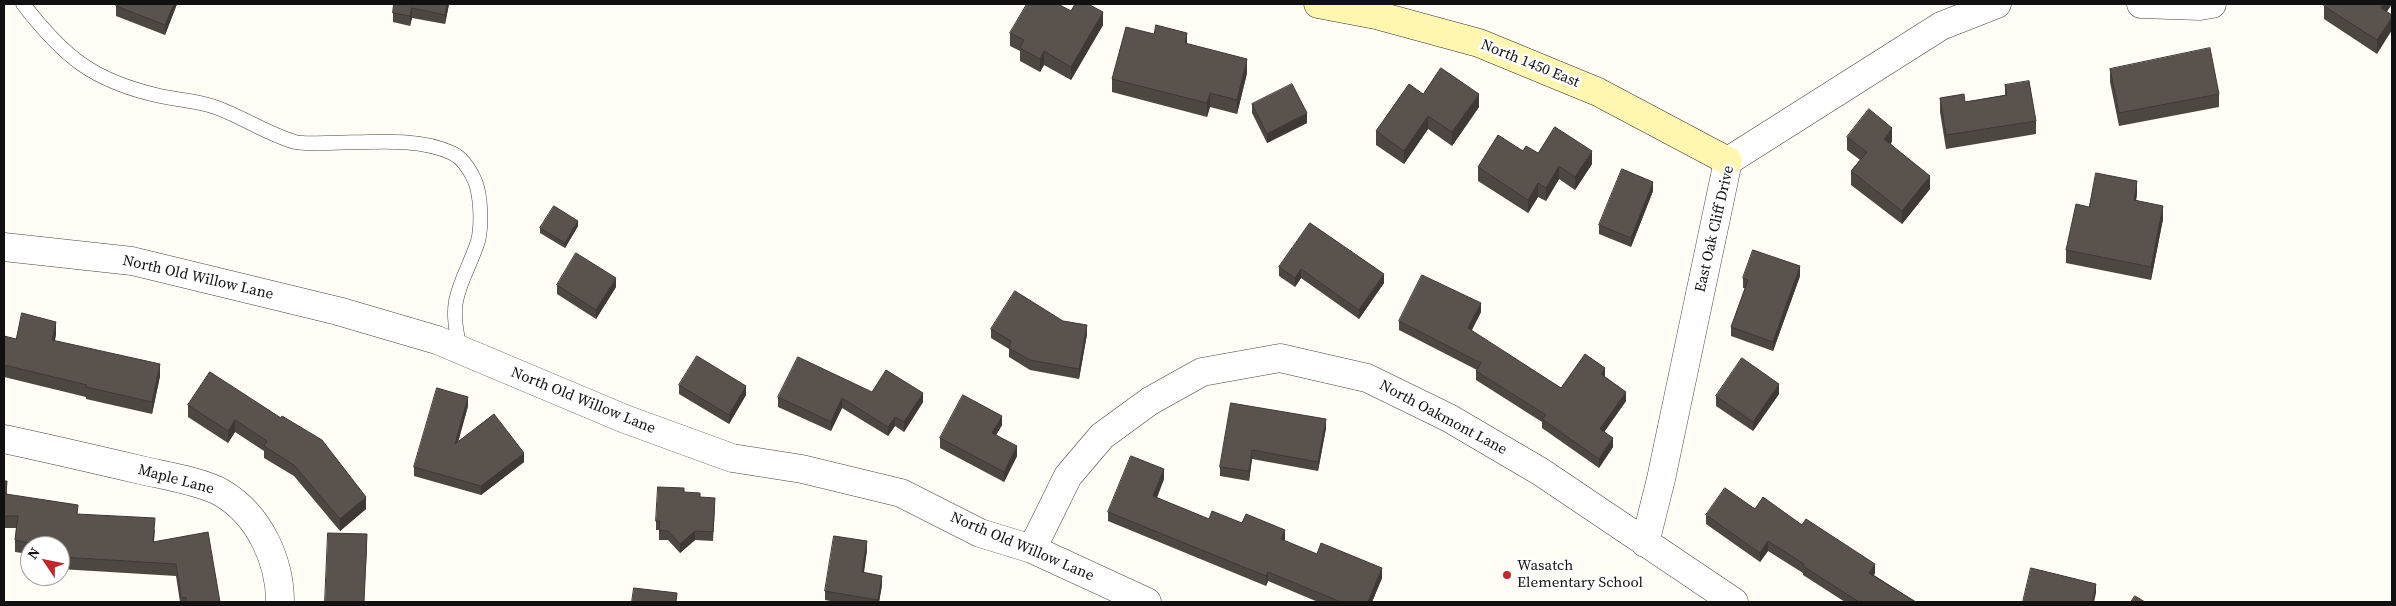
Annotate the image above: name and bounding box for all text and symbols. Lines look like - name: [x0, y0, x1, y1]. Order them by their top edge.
- street label: North 1450 East: [1478, 36, 1582, 92]
- street label: East Oak Cliff Drive: [1692, 164, 1738, 294]
- street label: North Old Willow Lane: [121, 252, 275, 304]
- street label: North Old Willow Lane: [508, 364, 658, 438]
- street label: North Oakmont Lane: [1376, 377, 1510, 459]
- street label: Maple Lane: [136, 461, 216, 499]
- street label: North Old Willow Lane: [948, 509, 1096, 585]
- north arrow: [20, 536, 70, 586]
- text: N: [22, 543, 45, 563]
- place label: Wasatch Elementary School: [1517, 557, 1643, 592]
- marker: Wasatch Elementary School: [1501, 569, 1513, 581]

